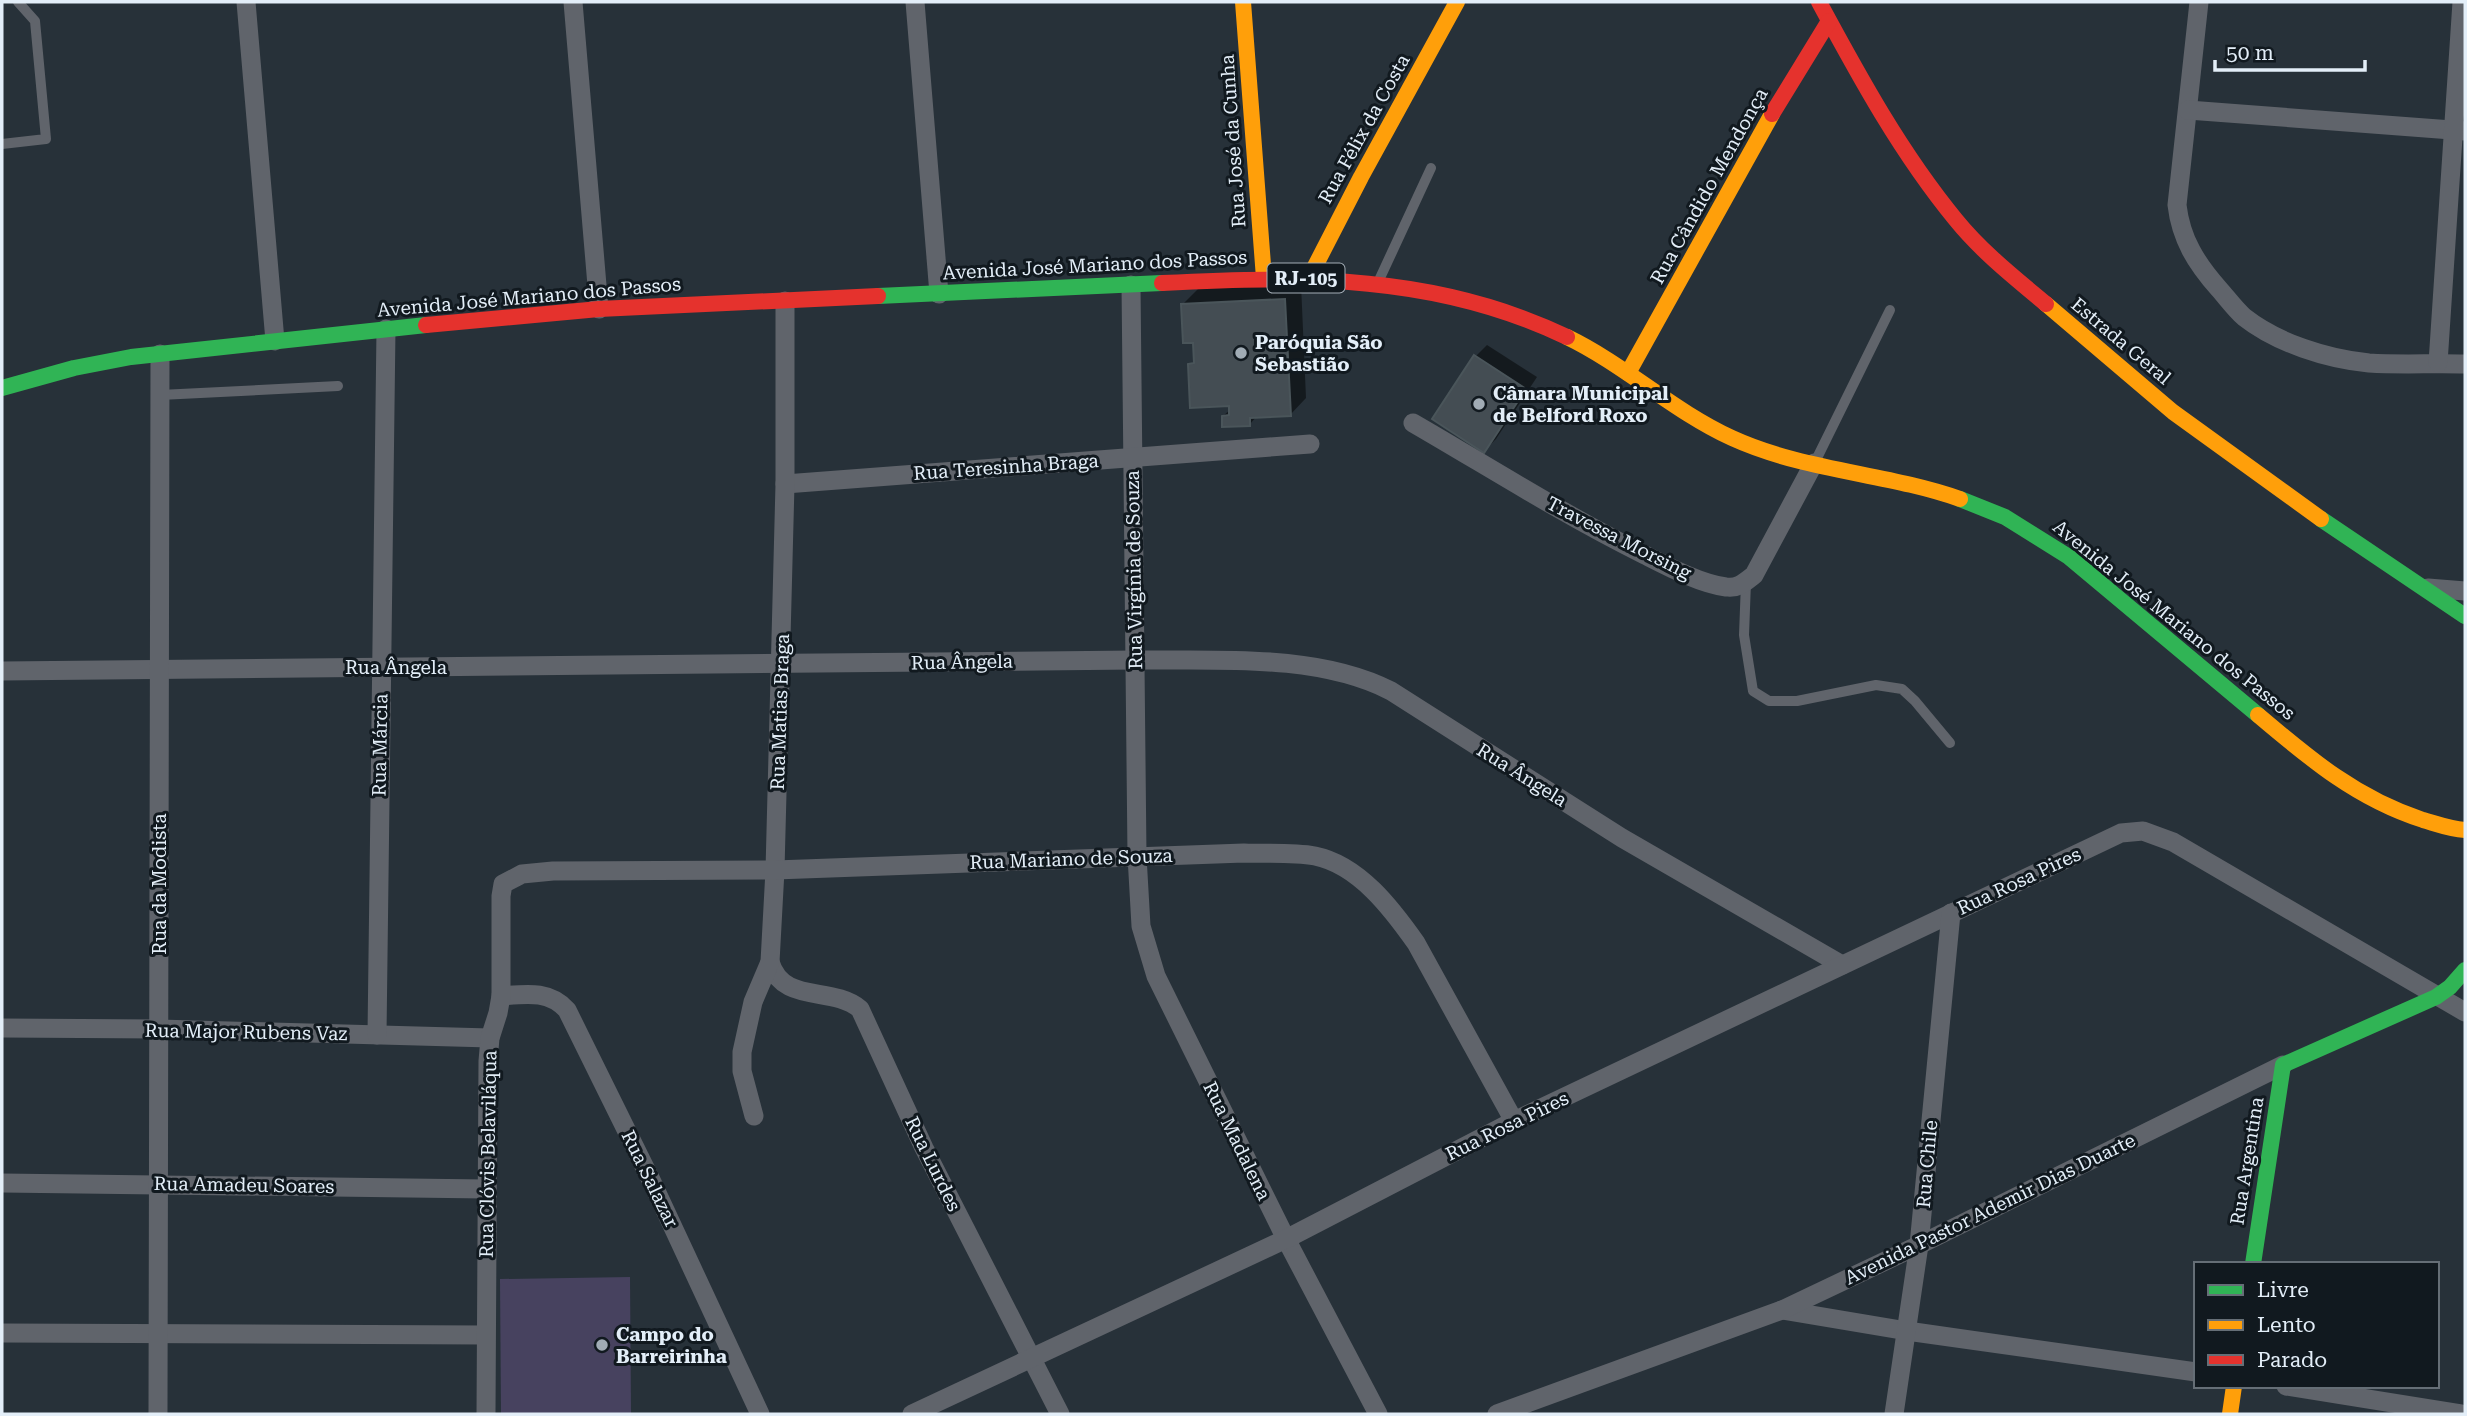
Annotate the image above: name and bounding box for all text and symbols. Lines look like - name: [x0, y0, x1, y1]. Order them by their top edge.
- scale bar: [2215, 28, 2366, 72]
- text: 50 m: [2226, 41, 2274, 65]
- street label: Rua Félix da Costa: [1313, 50, 1415, 208]
- street label: Rua José da Cunha: [1215, 53, 1251, 228]
- street label: Rua Cândido Mendonça: [1645, 83, 1773, 288]
- street label: Avenida José Mariano dos Passos: [942, 246, 1248, 284]
- road number: RJ-105: [1268, 264, 1344, 292]
- street label: Avenida José Mariano dos Passos: [376, 272, 682, 322]
- street label: Estrada Geral: [2067, 293, 2176, 389]
- place label: Paróquia São Sebastião: [1255, 331, 1383, 376]
- marker: Paróquia São Sebastião: [1233, 345, 1249, 361]
- place label: Câmara Municipal de Belford Roxo: [1493, 382, 1668, 427]
- marker: Câmara Municipal de Belford Roxo: [1471, 396, 1487, 412]
- street label: Rua Teresinha Braga: [913, 449, 1100, 485]
- street label: Rua Virgínia de Souza: [1121, 470, 1147, 670]
- street label: Travessa Morsing: [1543, 492, 1695, 585]
- street label: Avenida José Mariano dos Passos: [2048, 515, 2300, 725]
- street label: Rua Matias Braga: [766, 633, 794, 791]
- street label: Rua Ângela: [911, 650, 1014, 674]
- street label: Rua Ângela: [345, 656, 448, 679]
- street label: Rua Márcia: [368, 693, 392, 796]
- street label: Rua Ângela: [1473, 738, 1572, 812]
- street label: Rua da Modista: [148, 813, 171, 955]
- street label: Rua Rosa Pires: [1953, 842, 2085, 920]
- street label: Rua Mariano de Souza: [969, 844, 1174, 874]
- street label: Rua Major Rubens Vaz: [144, 1019, 348, 1045]
- street label: Rua Clóvis Belaviláqua: [475, 1049, 501, 1258]
- street label: Rua Madalena: [1198, 1078, 1276, 1205]
- street label: Rua Rosa Pires: [1442, 1086, 1572, 1166]
- street label: Rua Argentina: [2226, 1095, 2269, 1227]
- street label: Rua Lurdes: [900, 1113, 966, 1215]
- street label: Rua Chile: [1912, 1119, 1942, 1209]
- street label: Rua Salazar: [617, 1127, 683, 1231]
- street label: Avenida Pastor Ademir Dias Duarte: [1841, 1128, 2139, 1290]
- street label: Rua Amadeu Soares: [153, 1172, 335, 1198]
- legend: [2194, 1262, 2439, 1388]
- text: Livre: [2257, 1278, 2309, 1302]
- text: Lento: [2257, 1313, 2316, 1337]
- place label: Campo do Barreirinha: [616, 1323, 727, 1368]
- marker: Campo do Barreirinha: [594, 1337, 610, 1353]
- text: Parado: [2257, 1348, 2327, 1372]

